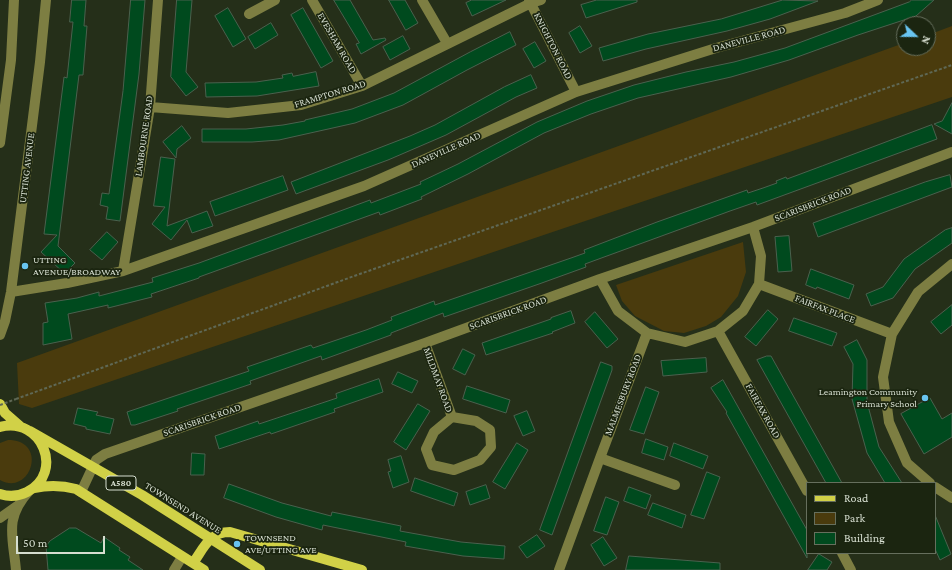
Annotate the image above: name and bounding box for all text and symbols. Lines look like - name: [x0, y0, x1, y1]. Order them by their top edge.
- street label: EVESHAM ROAD: [315, 11, 359, 75]
- street label: KNIGHTON ROAD: [531, 11, 575, 81]
- north arrow: [896, 16, 936, 56]
- street label: DANEVILLE ROAD: [711, 24, 787, 54]
- text: N: [919, 34, 933, 46]
- street label: FRAMPTON ROAD: [293, 77, 367, 111]
- street label: LAMBOURNE ROAD: [132, 95, 156, 177]
- street label: DANEVILLE ROAD: [409, 129, 483, 171]
- street label: UTTING AVENUE: [17, 132, 37, 204]
- street label: SCARISBRICK ROAD: [773, 184, 853, 224]
- place label: UTTING AVENUE/BROADWAY: [33, 254, 120, 278]
- marker: UTTING AVENUE/BROADWAY: [20, 261, 30, 271]
- street label: FAIRFAX PLACE: [793, 292, 857, 326]
- street label: SCARISBRICK ROAD: [468, 293, 548, 333]
- street label: MILDMAY ROAD: [421, 346, 455, 414]
- street label: MALMESBURY ROAD: [602, 353, 644, 437]
- street label: FAIRFAX ROAD: [743, 381, 783, 441]
- place label: Leamington Community Primary School: [819, 386, 917, 410]
- marker: Leamington Community Primary School: [920, 393, 930, 403]
- street label: SCARISBRICK ROAD: [162, 401, 242, 439]
- road number: A580: [106, 476, 136, 490]
- street label: TOWNSEND AVENUE: [142, 480, 224, 536]
- legend: [806, 482, 936, 554]
- text: Road: [844, 491, 868, 505]
- text: Park: [844, 511, 865, 525]
- scale bar: [18, 528, 107, 554]
- text: Building: [844, 531, 885, 545]
- place label: TOWNSEND AVE/UTTING AVE: [245, 532, 317, 556]
- text: 50 m: [23, 536, 47, 550]
- marker: TOWNSEND AVE/UTTING AVE: [232, 539, 242, 549]

